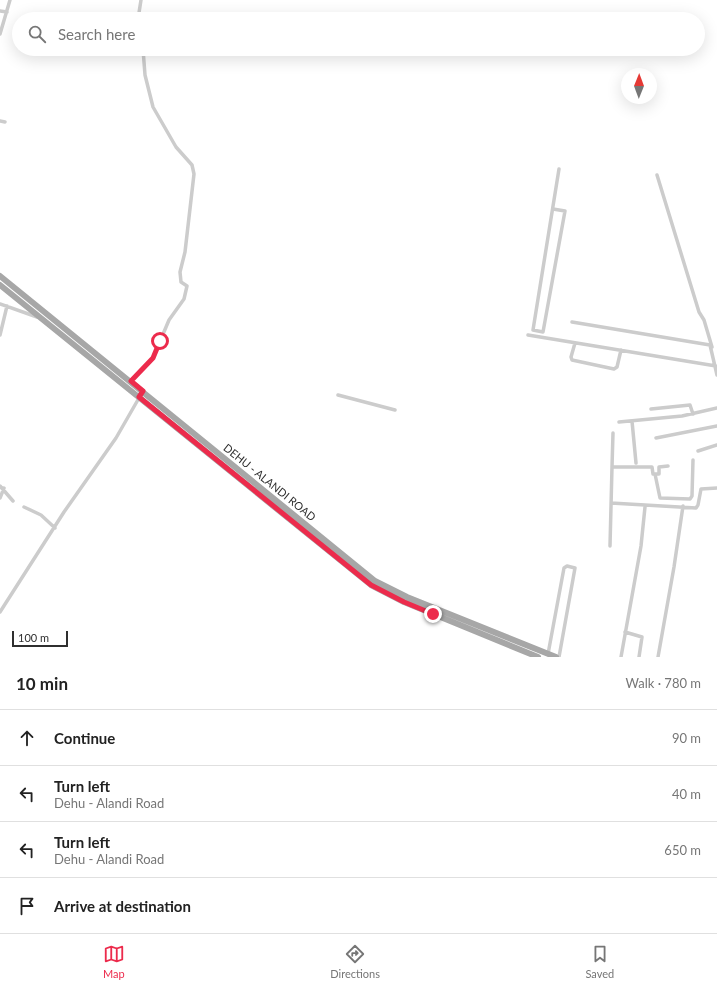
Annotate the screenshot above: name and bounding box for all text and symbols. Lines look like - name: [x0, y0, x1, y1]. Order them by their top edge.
- search box: [12, 12, 705, 56]
- icon: search: [26, 23, 48, 45]
- text: Search here: [58, 25, 135, 43]
- north arrow: [621, 68, 657, 104]
- route start: [151, 332, 169, 350]
- street label: DEHU - ALANDI ROAD: [221, 441, 319, 523]
- route end: [424, 605, 442, 623]
- scale bar: [12, 629, 68, 648]
- text: 100 m: [18, 631, 49, 644]
- text: 10 min: [16, 673, 68, 694]
- text: Walk · 780 m: [625, 675, 701, 691]
- icon: ahead: [16, 727, 38, 749]
- text: Continue: [54, 729, 115, 747]
- text: 90 m: [672, 730, 701, 746]
- text: Turn left: [54, 777, 110, 795]
- icon: left: [16, 783, 38, 805]
- text: 40 m: [672, 786, 701, 802]
- text: Dehu - Alandi Road: [54, 795, 164, 811]
- text: Turn left: [54, 833, 110, 851]
- icon: left: [16, 839, 38, 861]
- text: 650 m: [664, 842, 701, 858]
- text: Dehu - Alandi Road: [54, 851, 164, 867]
- icon: arrive: [16, 895, 38, 917]
- text: Arrive at destination: [54, 897, 191, 915]
- tab: Map: [103, 943, 125, 980]
- tab: Directions: [330, 943, 380, 980]
- tab: Saved: [585, 943, 614, 980]

